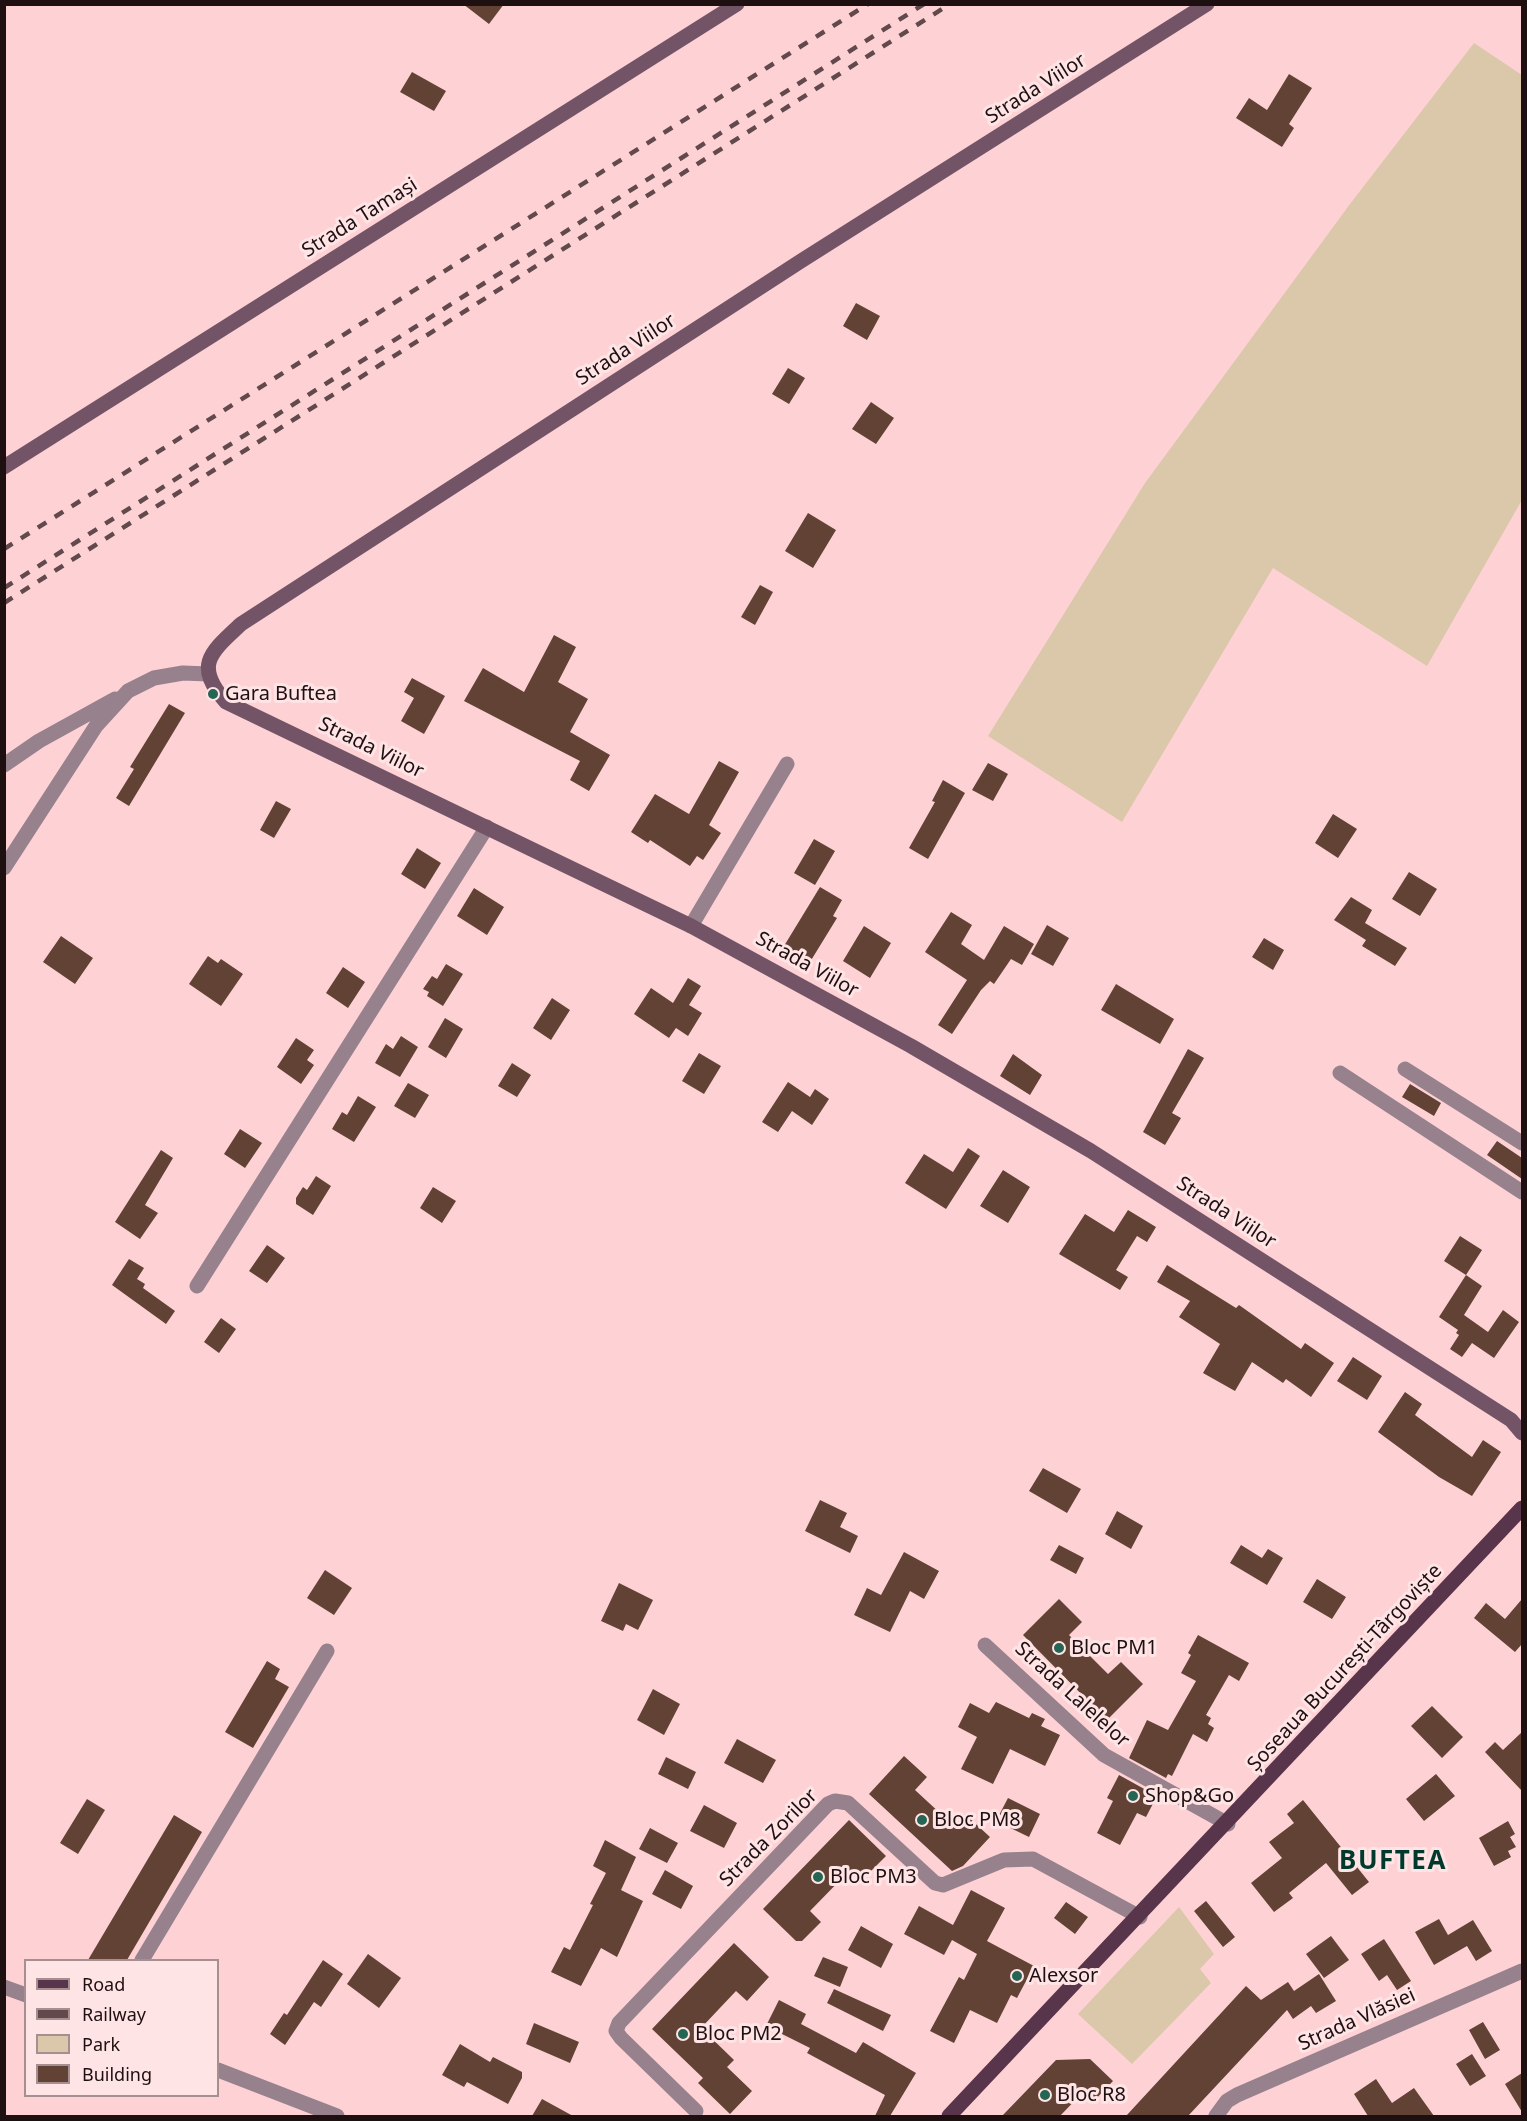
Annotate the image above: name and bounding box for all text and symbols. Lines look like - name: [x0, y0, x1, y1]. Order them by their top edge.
- street label: Strada Viilor: [981, 49, 1091, 129]
- street label: Strada Tamași: [298, 173, 422, 263]
- street label: Strada Viilor: [572, 309, 680, 391]
- place label: Gara Buftea: [225, 682, 337, 706]
- marker: Gara Buftea: [206, 687, 220, 701]
- street label: Strada Viilor: [315, 712, 427, 784]
- street label: Strada Viilor: [751, 927, 863, 1003]
- street label: Strada Viilor: [1172, 1172, 1280, 1254]
- street label: Șoseaua București-Târgoviște: [1243, 1560, 1447, 1776]
- place label: Bloc PM1: [1071, 1636, 1158, 1660]
- street label: Strada Lalelelor: [1010, 1637, 1134, 1753]
- marker: Bloc PM1: [1052, 1641, 1066, 1655]
- street label: Strada Zorilor: [715, 1784, 823, 1892]
- place label: Shop&Go: [1145, 1784, 1234, 1808]
- marker: Shop&Go: [1126, 1789, 1140, 1803]
- place label: Bloc PM8: [934, 1808, 1021, 1832]
- marker: Bloc PM8: [915, 1813, 929, 1827]
- district label: BUFTEA: [1339, 1846, 1447, 1878]
- place label: Bloc PM3: [830, 1865, 917, 1889]
- marker: Bloc PM3: [811, 1870, 825, 1884]
- legend: [24, 1959, 219, 2097]
- place label: Alexsor: [1029, 1964, 1098, 1988]
- marker: Alexsor: [1010, 1969, 1024, 1983]
- text: Road: [82, 1972, 125, 1996]
- street label: Strada Vlăsiei: [1295, 1984, 1419, 2056]
- text: Railway: [82, 2002, 146, 2026]
- place label: Bloc PM2: [695, 2022, 782, 2046]
- marker: Bloc PM2: [676, 2027, 690, 2041]
- text: Park: [82, 2032, 120, 2056]
- text: Building: [82, 2062, 152, 2086]
- place label: Bloc R8: [1057, 2083, 1126, 2107]
- marker: Bloc R8: [1038, 2088, 1052, 2102]

